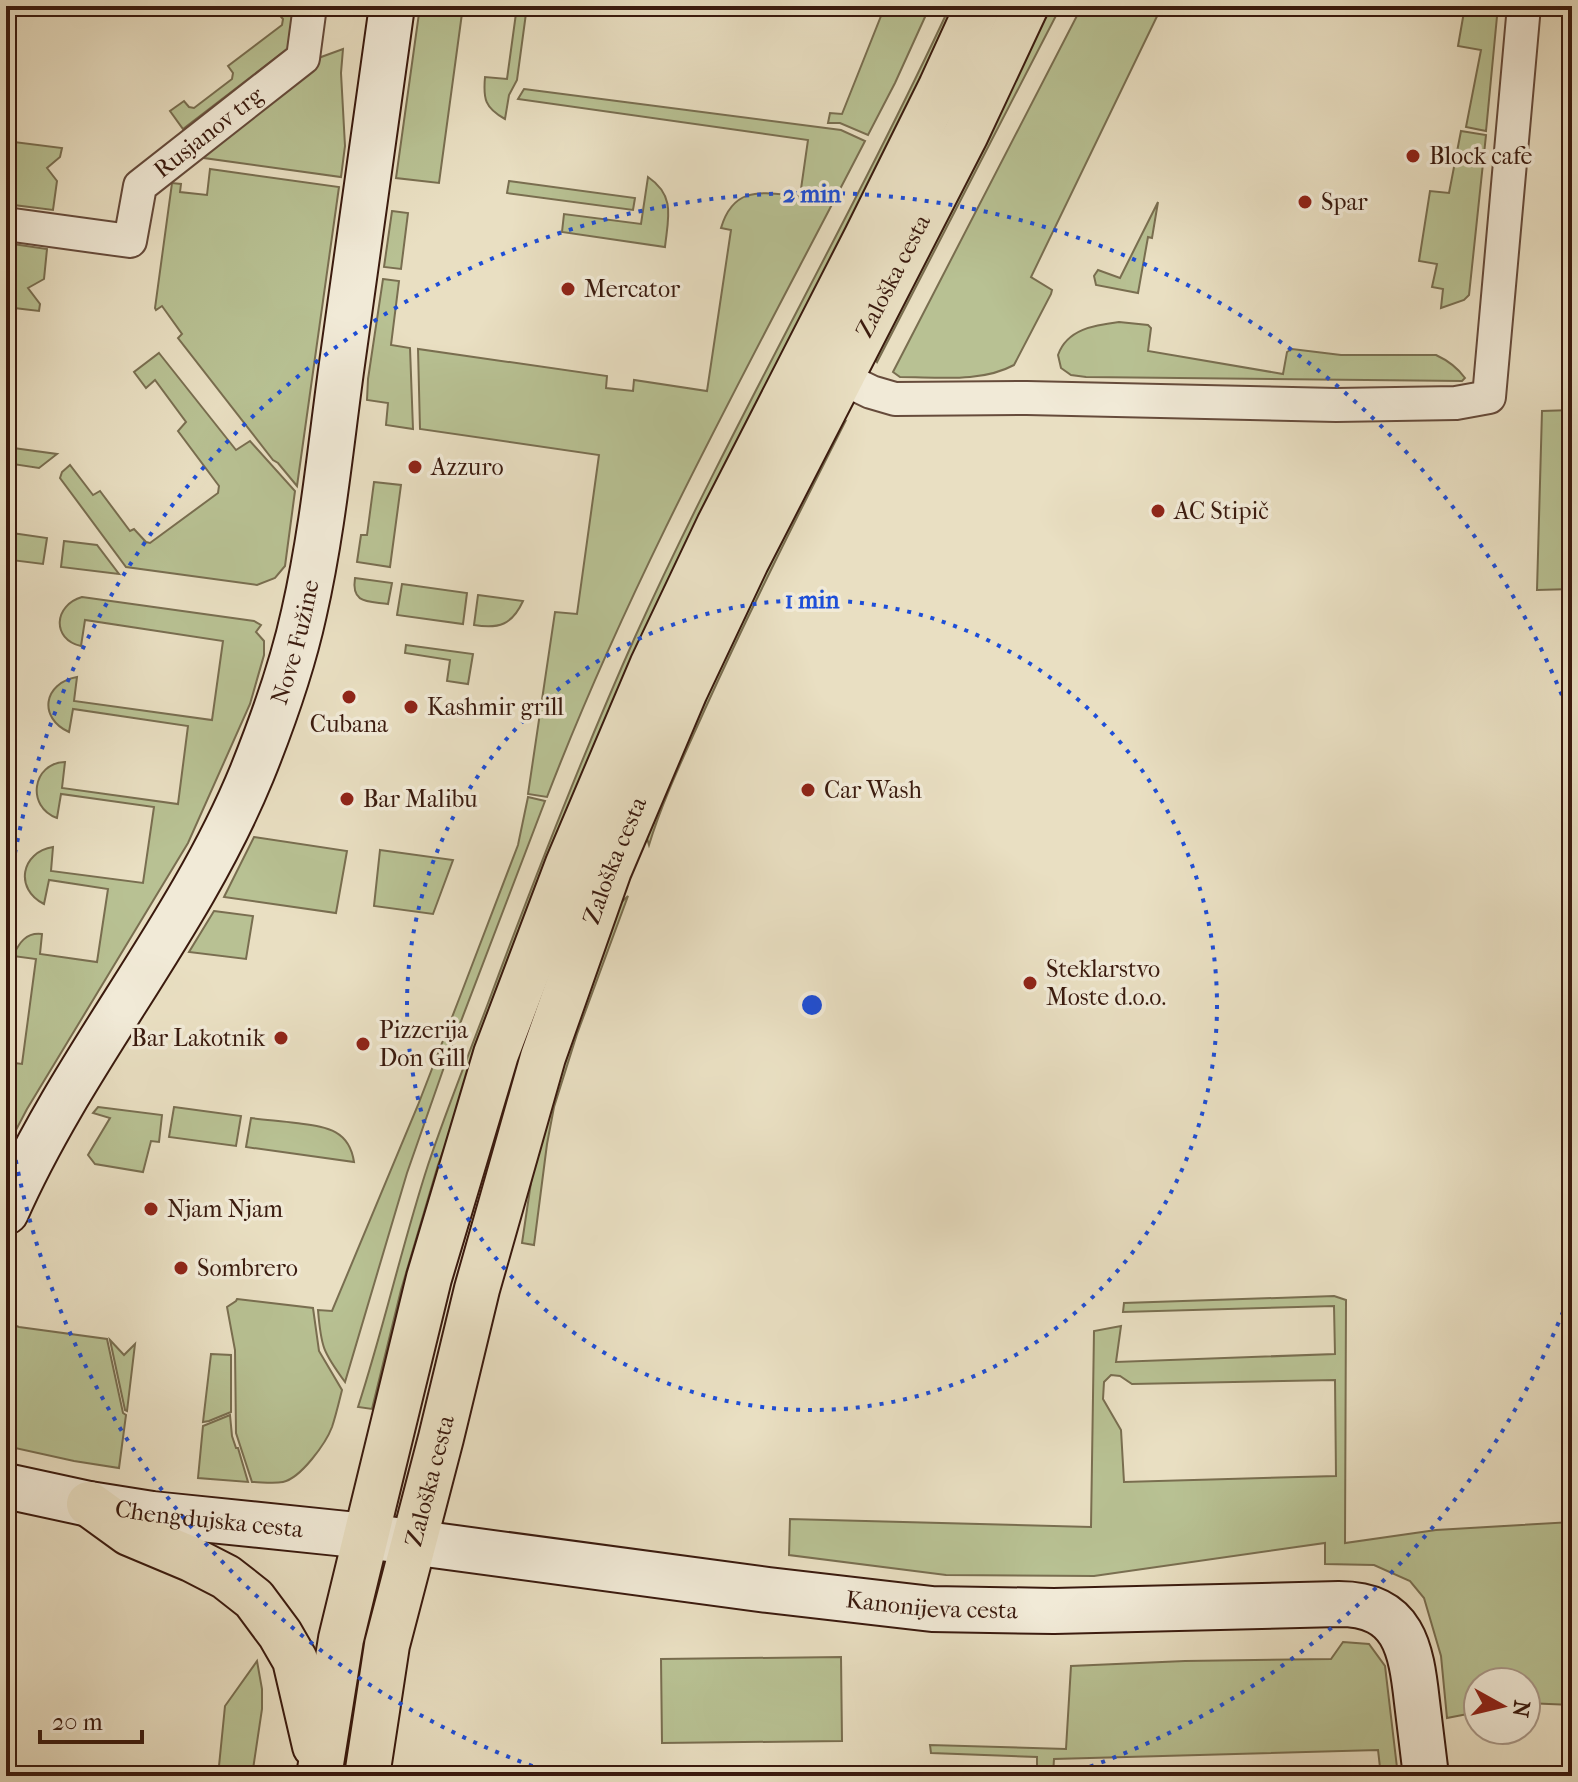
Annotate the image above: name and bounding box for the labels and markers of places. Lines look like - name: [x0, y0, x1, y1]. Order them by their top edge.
- place label: Block cafe: [1429, 142, 1533, 170]
- marker: Block cafe: [1404, 147, 1422, 165]
- place label: Spar: [1321, 188, 1369, 216]
- marker: Spar: [1296, 193, 1314, 211]
- place label: Mercator: [584, 275, 681, 303]
- marker: Mercator: [559, 280, 577, 298]
- place label: Azzuro: [430, 453, 504, 481]
- marker: Azzuro: [406, 458, 424, 476]
- place label: AC Stipič: [1173, 497, 1269, 525]
- marker: AC Stipič: [1149, 502, 1167, 520]
- marker: Cubana: [340, 688, 358, 706]
- place label: Kashmir grill: [427, 693, 564, 721]
- marker: Kashmir grill: [402, 698, 420, 716]
- place label: Cubana: [310, 710, 389, 738]
- place label: Car Wash: [824, 776, 922, 804]
- marker: Car Wash: [799, 781, 817, 799]
- place label: Bar Malibu: [363, 785, 478, 813]
- marker: Bar Malibu: [338, 790, 356, 808]
- place label: Steklarstvo Moste d.o.o.: [1046, 955, 1166, 1011]
- marker: Steklarstvo Moste d.o.o.: [1021, 974, 1039, 992]
- centre of rings: [798, 991, 826, 1019]
- place label: Pizzerija Don Gill: [379, 1016, 469, 1072]
- place label: Bar Lakotnik: [131, 1024, 266, 1052]
- marker: Bar Lakotnik: [272, 1029, 290, 1047]
- marker: Pizzerija Don Gill: [354, 1035, 372, 1053]
- place label: Njam Njam: [167, 1195, 283, 1223]
- marker: Njam Njam: [142, 1200, 160, 1218]
- place label: Sombrero: [197, 1254, 298, 1282]
- marker: Sombrero: [172, 1259, 190, 1277]

